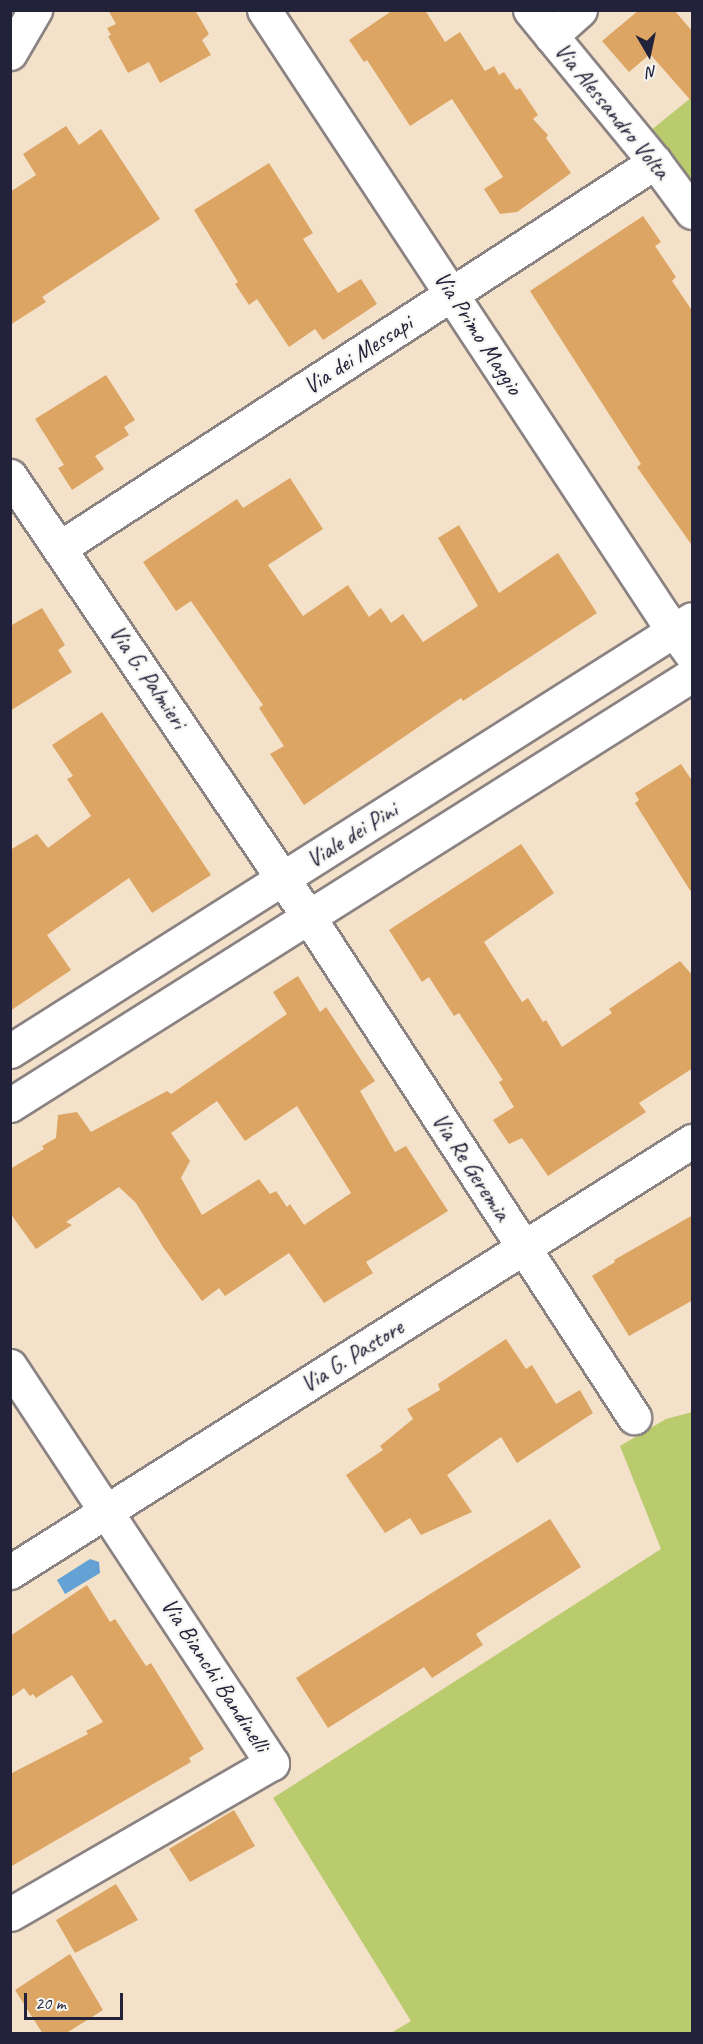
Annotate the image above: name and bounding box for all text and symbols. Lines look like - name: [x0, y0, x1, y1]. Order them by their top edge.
- north arrow: [619, 24, 679, 84]
- street label: Via Alessandro Volta: [549, 37, 675, 185]
- text: N: [645, 61, 658, 82]
- street label: Via Primo Maggio: [427, 265, 529, 401]
- street label: Via dei Messapi: [298, 309, 418, 401]
- street label: Via G. Palmieri: [103, 620, 193, 734]
- street label: Viale dei Pini: [301, 796, 403, 874]
- street label: Via Re Geremia: [425, 1107, 517, 1227]
- street label: Via G. Pastore: [295, 1313, 409, 1399]
- street label: Via Bianchi Bandinelli: [155, 1593, 275, 1757]
- scale bar: [27, 1981, 126, 2019]
- text: 20 m: [35, 1992, 66, 2014]

